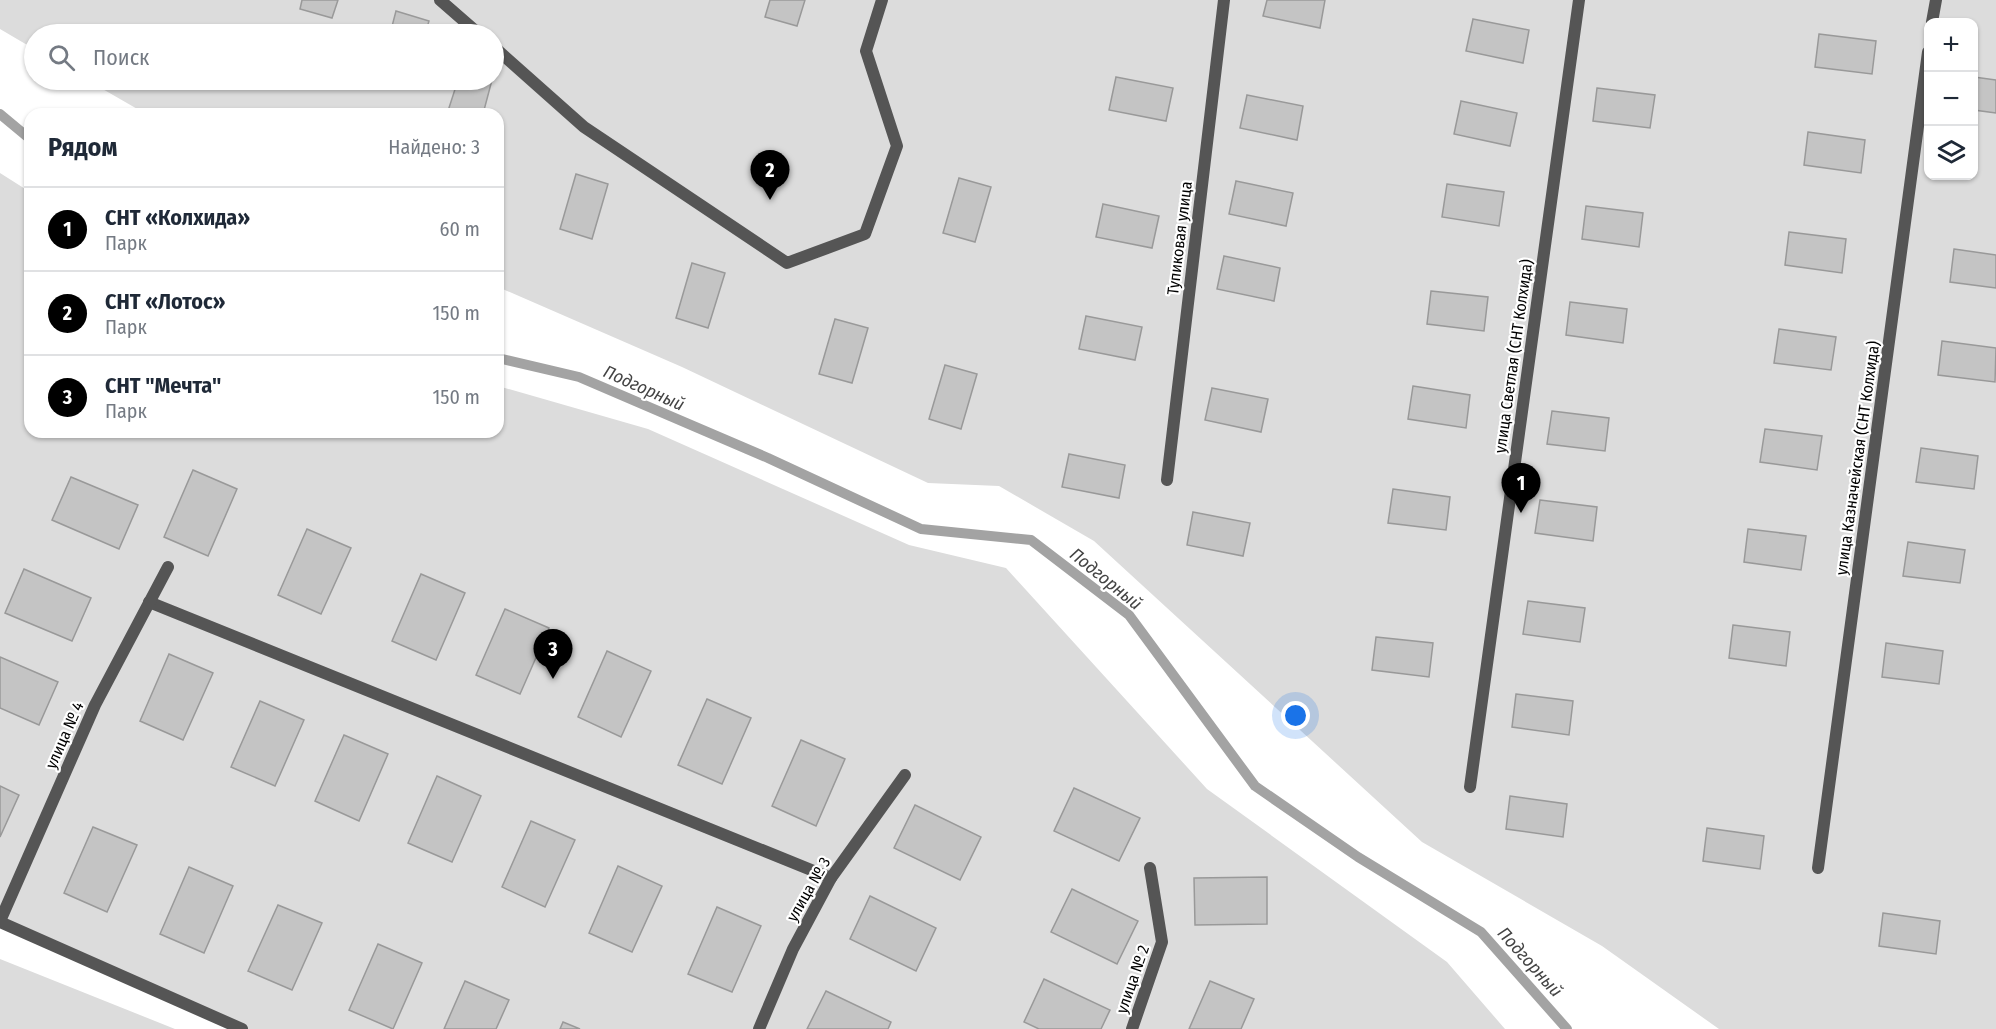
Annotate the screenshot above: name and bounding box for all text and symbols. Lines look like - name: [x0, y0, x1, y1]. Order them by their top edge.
- map controls: [1924, 18, 1978, 180]
- button: +: [1924, 18, 1978, 72]
- search box: [24, 24, 504, 90]
- icon: search: [45, 41, 78, 74]
- text: Поиск: [93, 44, 149, 71]
- button: −: [1924, 72, 1978, 126]
- button: layers: [1924, 126, 1978, 180]
- text: Рядом: [48, 132, 117, 163]
- text: Найдено: 3: [388, 135, 480, 159]
- pin: 2: [750, 150, 790, 200]
- street label: Тупиковая улица: [1163, 180, 1196, 296]
- text: СНТ «Колхида»: [105, 204, 250, 231]
- text: 1: [63, 217, 72, 241]
- text: 60 m: [440, 217, 480, 241]
- text: Парк: [105, 231, 147, 255]
- street label: улица Светлая (СНТ Колхида): [1490, 258, 1537, 454]
- text: СНТ «Лотос»: [105, 288, 226, 315]
- text: 2: [63, 301, 72, 325]
- text: 150 m: [433, 301, 480, 325]
- text: Парк: [105, 315, 147, 339]
- street label: улица Казначейская (СНТ Колхида): [1832, 339, 1883, 576]
- water label: Подгорный: [600, 360, 688, 416]
- text: СНТ "Мечта": [105, 372, 221, 399]
- text: 3: [63, 385, 72, 409]
- text: 150 m: [433, 385, 480, 409]
- text: Парк: [105, 399, 147, 423]
- pin: 1: [1502, 464, 1540, 513]
- water label: Подгорный: [1065, 543, 1147, 615]
- pin: 3: [534, 630, 572, 679]
- street label: улица № 4: [41, 698, 88, 772]
- your location: [1281, 701, 1310, 730]
- street label: улица № 3: [782, 854, 834, 925]
- water label: Подгорный: [1493, 922, 1567, 1002]
- street label: улица № 2: [1112, 943, 1153, 1016]

